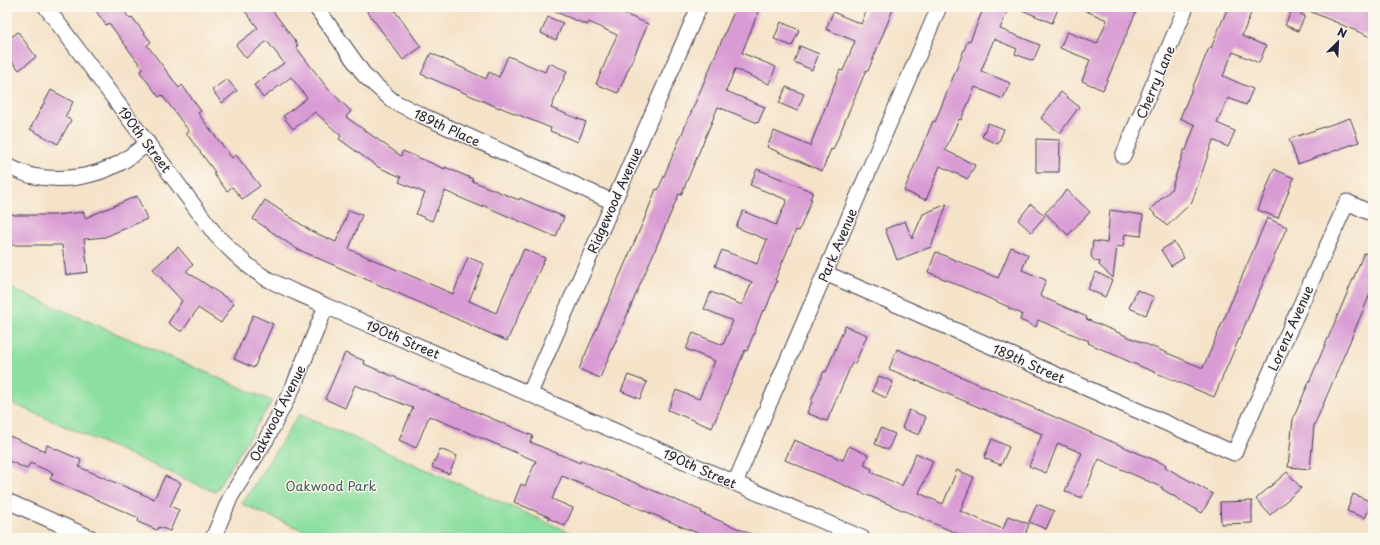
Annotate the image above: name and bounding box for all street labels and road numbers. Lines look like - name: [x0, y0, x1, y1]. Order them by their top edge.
- street label: Cherry Lane: [1131, 42, 1179, 122]
- street label: 190th Street: [114, 102, 176, 176]
- street label: 189th Place: [411, 103, 483, 151]
- street label: Ridgewood Avenue: [582, 144, 646, 256]
- street label: Park Avenue: [813, 205, 861, 285]
- street label: Lorenz Avenue: [1263, 282, 1317, 374]
- street label: 190th Street: [363, 315, 443, 363]
- street label: 189th Street: [990, 339, 1068, 387]
- street label: Oakwood Avenue: [244, 361, 310, 465]
- street label: 190th Street: [660, 443, 740, 493]

